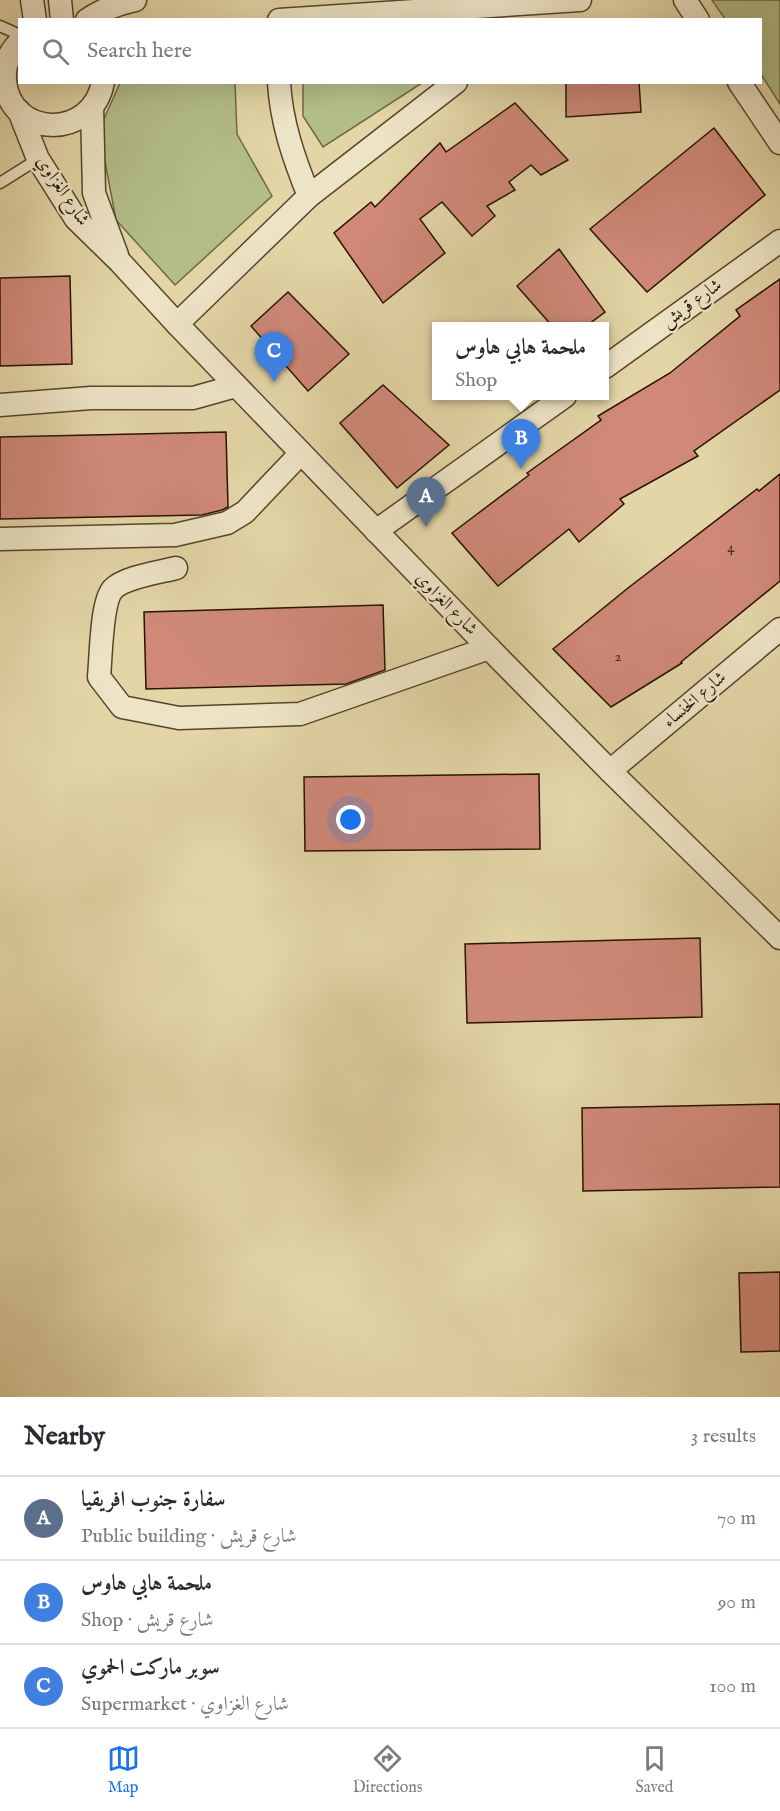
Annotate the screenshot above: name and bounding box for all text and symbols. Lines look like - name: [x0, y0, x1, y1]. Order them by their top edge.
- search box: [18, 18, 762, 84]
- icon: search: [39, 35, 72, 68]
- text: Search here: [87, 37, 192, 65]
- street label: شارع الغزاوي: [28, 151, 94, 232]
- street label: شارع قريش: [657, 274, 728, 335]
- popup: [432, 322, 609, 400]
- pin: C: [254, 332, 294, 382]
- text: ملحمة هابي هاوس: [455, 334, 586, 362]
- text: Shop: [455, 368, 497, 393]
- pin: B: [502, 420, 540, 469]
- pin: A: [406, 478, 446, 527]
- house number: 4: [727, 538, 735, 557]
- street label: شارع الغزاوي: [409, 567, 482, 642]
- house number: 2: [614, 647, 622, 666]
- street label: شارع الخنساء: [658, 667, 733, 735]
- your location: [336, 805, 365, 834]
- text: Nearby: [24, 1420, 105, 1453]
- text: 3 results: [691, 1424, 756, 1449]
- text: سفارة جنوب افريقيا: [81, 1486, 226, 1514]
- text: A: [37, 1506, 50, 1531]
- text: 70 m: [717, 1506, 756, 1531]
- text: Public building · شارع قريش: [81, 1524, 297, 1549]
- text: ملحمة هابي هاوس: [81, 1570, 212, 1598]
- text: B: [37, 1590, 50, 1615]
- text: 90 m: [718, 1590, 756, 1615]
- text: Shop · شارع قريش: [81, 1608, 214, 1633]
- text: سوبر ماركت الحموي: [81, 1654, 220, 1682]
- text: C: [36, 1674, 51, 1699]
- text: 100 m: [709, 1674, 756, 1699]
- text: Supermarket · شارع الغزاوي: [81, 1692, 289, 1717]
- tab: Map: [107, 1742, 140, 1798]
- tab: Directions: [353, 1742, 422, 1798]
- tab: Saved: [636, 1742, 673, 1798]

